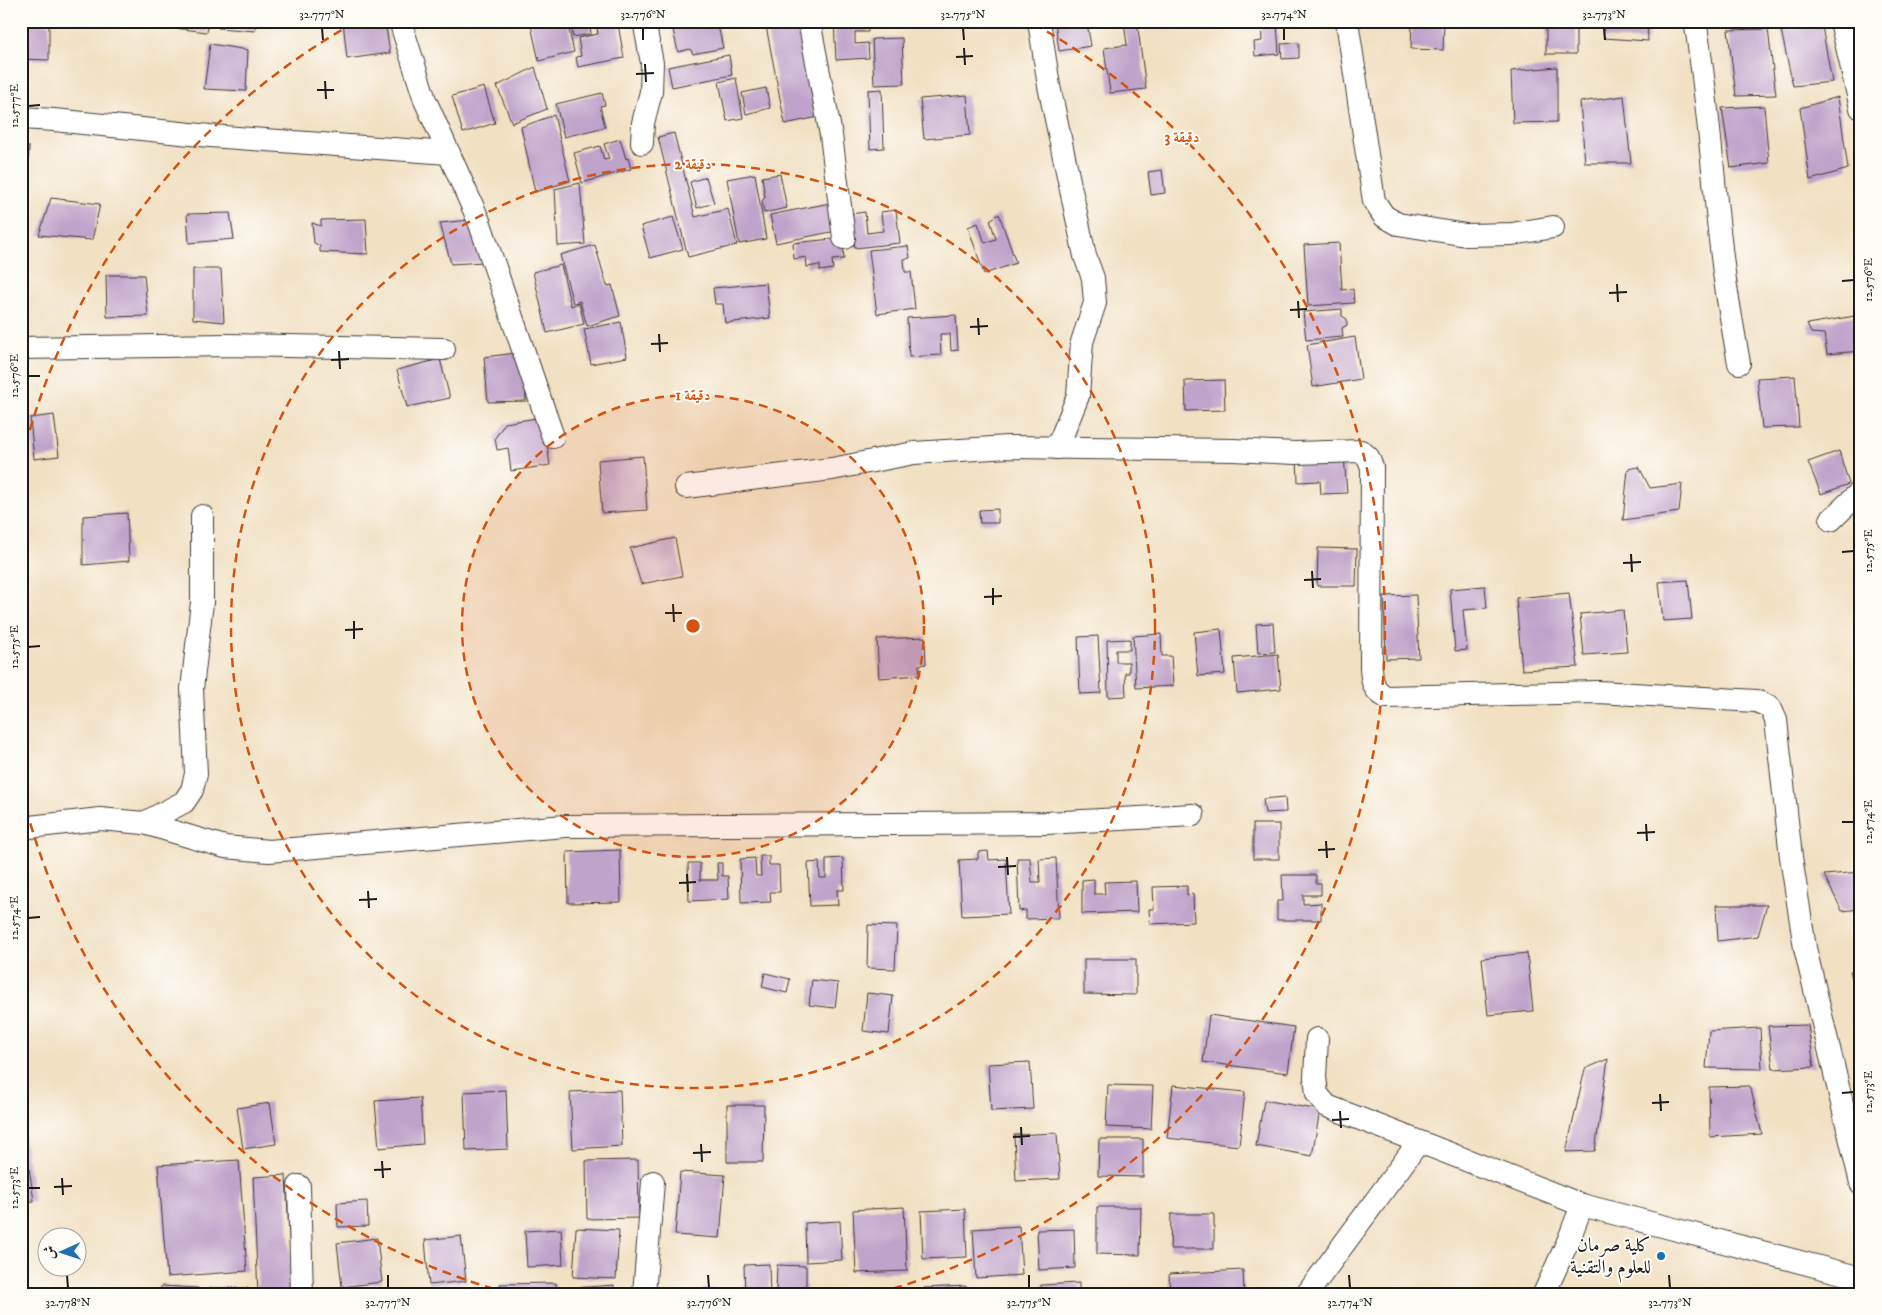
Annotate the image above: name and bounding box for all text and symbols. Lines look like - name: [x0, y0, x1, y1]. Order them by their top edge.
- text: 32.777°N: [299, 7, 345, 22]
- text: 32.776°N: [620, 7, 666, 22]
- text: 32.775°N: [941, 7, 986, 22]
- text: 32.774°N: [1261, 7, 1307, 22]
- text: 32.773°N: [1582, 7, 1626, 22]
- text: 12.577°E: [7, 83, 22, 128]
- text: 3 دقيقة: [1164, 128, 1200, 147]
- text: 2 دقيقة: [675, 155, 711, 174]
- text: 12.576°E: [1861, 258, 1876, 302]
- text: 12.576°E: [7, 354, 22, 398]
- text: 1 دقيقة: [676, 386, 710, 405]
- text: 12.575°E: [1861, 529, 1876, 573]
- centre of rings: [684, 617, 702, 635]
- text: 12.575°E: [7, 625, 22, 669]
- text: 12.574°E: [1861, 799, 1876, 844]
- text: 12.574°E: [7, 895, 22, 940]
- text: 12.573°E: [1861, 1070, 1876, 1113]
- text: 12.573°E: [7, 1166, 22, 1209]
- north arrow: [38, 1228, 88, 1278]
- place label: كلية صرمان للعلوم والتقنية: [1570, 1234, 1651, 1283]
- text: ش: [41, 1245, 59, 1260]
- marker: كلية صرمان للعلوم والتقنية: [1655, 1250, 1667, 1262]
- text: 32.778°N: [45, 1295, 91, 1310]
- text: 32.777°N: [365, 1295, 411, 1310]
- text: 32.776°N: [686, 1295, 732, 1310]
- text: 32.775°N: [1007, 1295, 1052, 1310]
- text: 32.774°N: [1327, 1295, 1373, 1310]
- text: 32.773°N: [1648, 1295, 1692, 1310]

